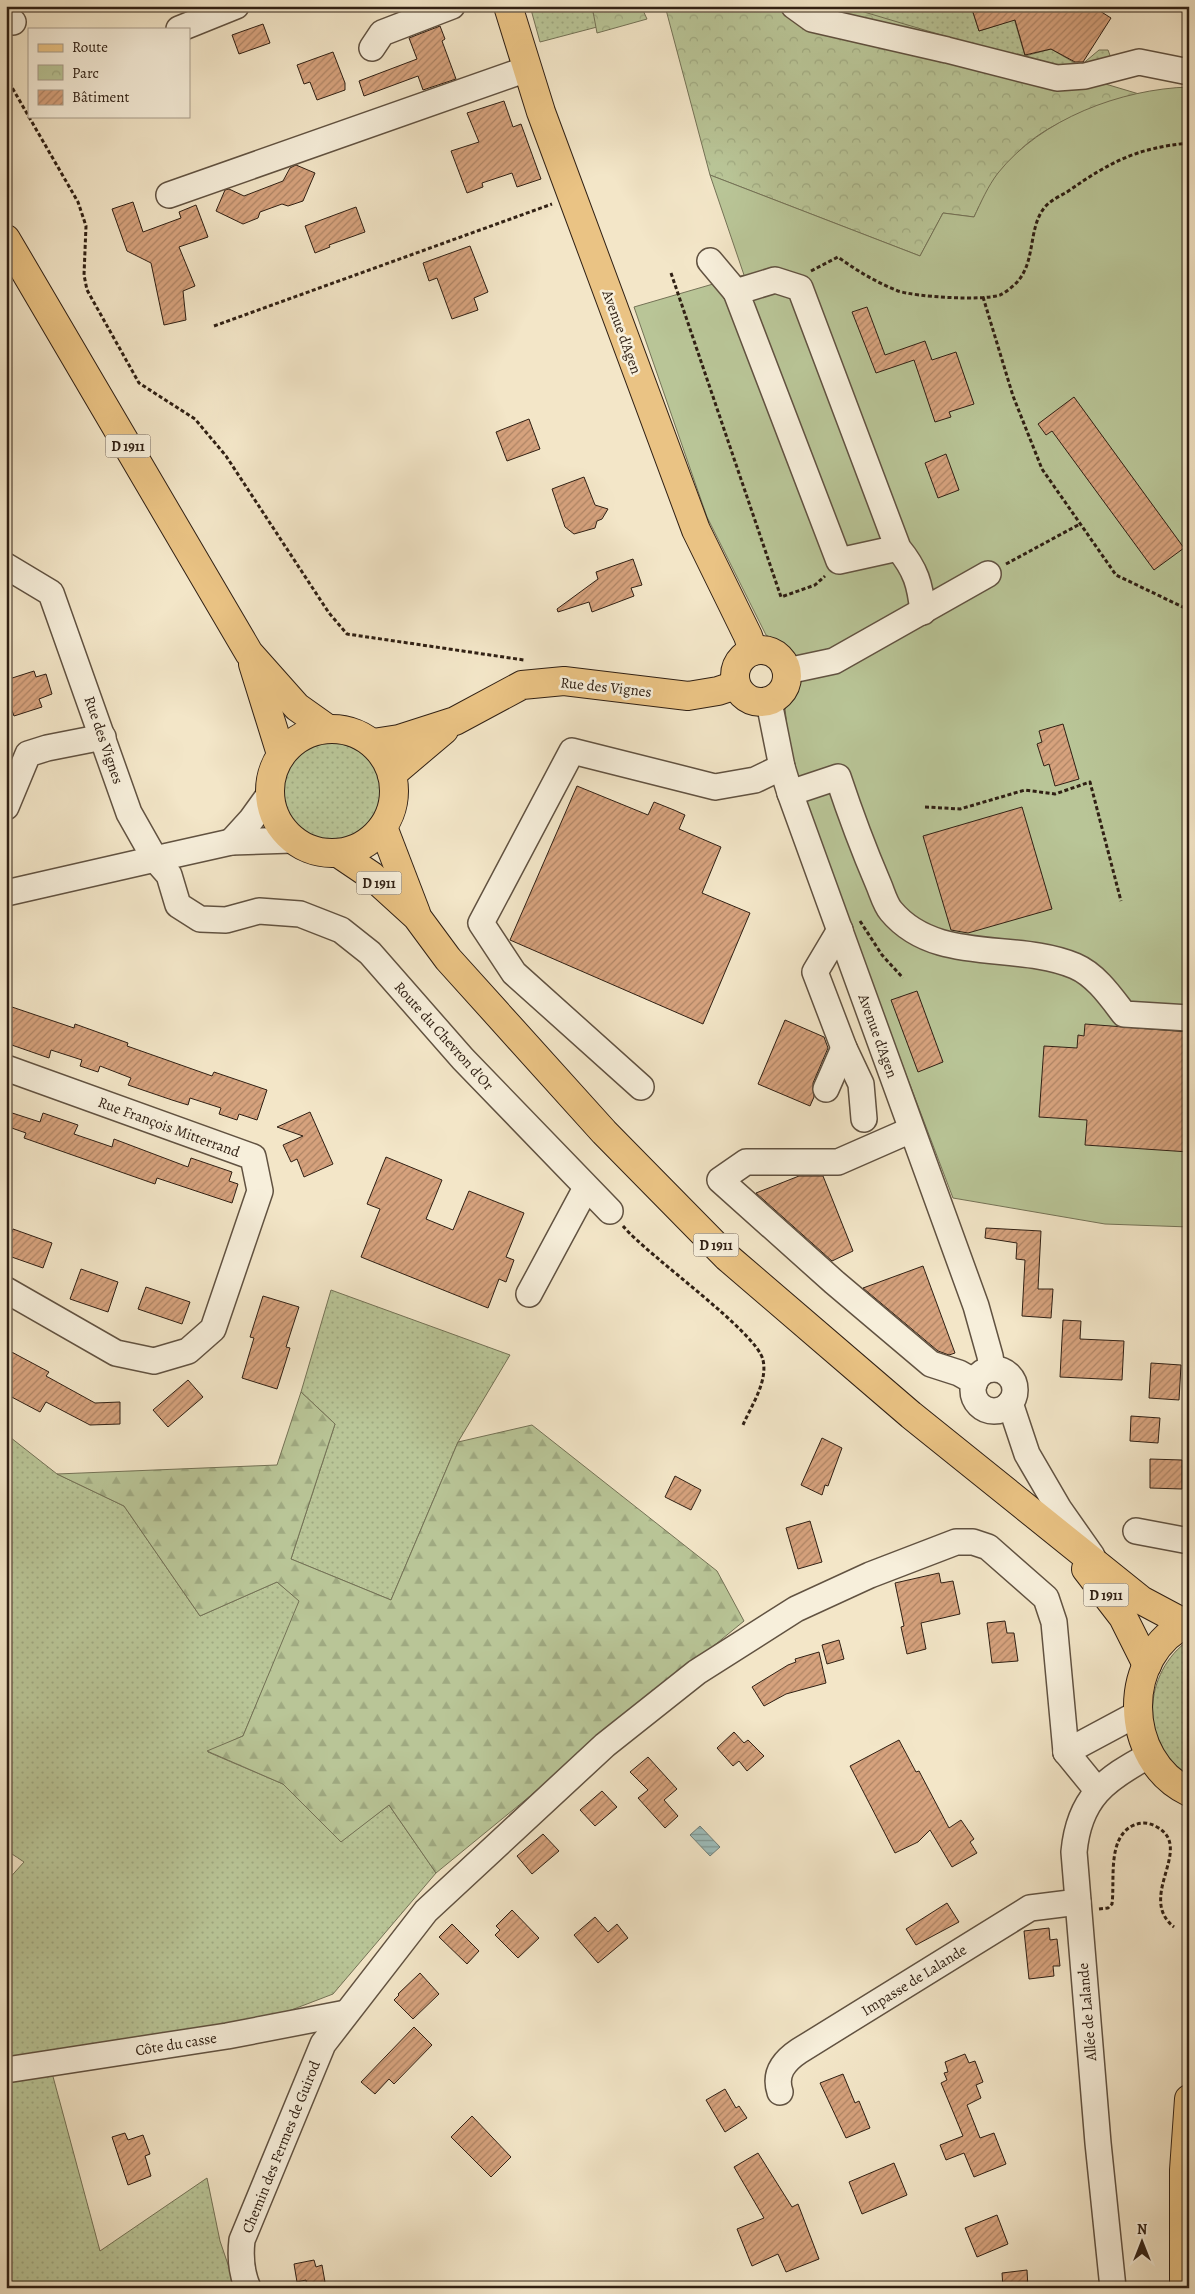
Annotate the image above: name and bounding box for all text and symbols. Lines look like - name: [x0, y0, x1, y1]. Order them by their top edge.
- legend: [28, 28, 190, 118]
- text: Route: [72, 37, 108, 57]
- text: Parc: [72, 63, 99, 83]
- text: Bâtiment: [72, 87, 130, 107]
- street label: Avenue d'Agen: [597, 286, 646, 377]
- road number: D 1911: [106, 434, 150, 458]
- street label: Rue des Vignes: [559, 672, 653, 702]
- street label: Rue des Vignes: [80, 693, 128, 787]
- road number: D 1911: [356, 871, 402, 894]
- street label: Route du Chevron d'Or: [390, 977, 498, 1095]
- street label: Avenue d'Agen: [853, 990, 902, 1081]
- street label: Rue François Mitterrand: [95, 1092, 244, 1162]
- road number: D 1911: [694, 1234, 738, 1256]
- road number: D 1911: [1084, 1584, 1128, 1606]
- street label: Impasse de Lalande: [858, 1939, 971, 2020]
- street label: Allée de Lalande: [1073, 1962, 1101, 2063]
- street label: Côte du casse: [134, 2028, 218, 2060]
- street label: Chemin des Fermes de Guirod: [237, 2057, 325, 2236]
- north arrow: [1118, 2216, 1168, 2266]
- text: N: [1137, 2220, 1147, 2239]

